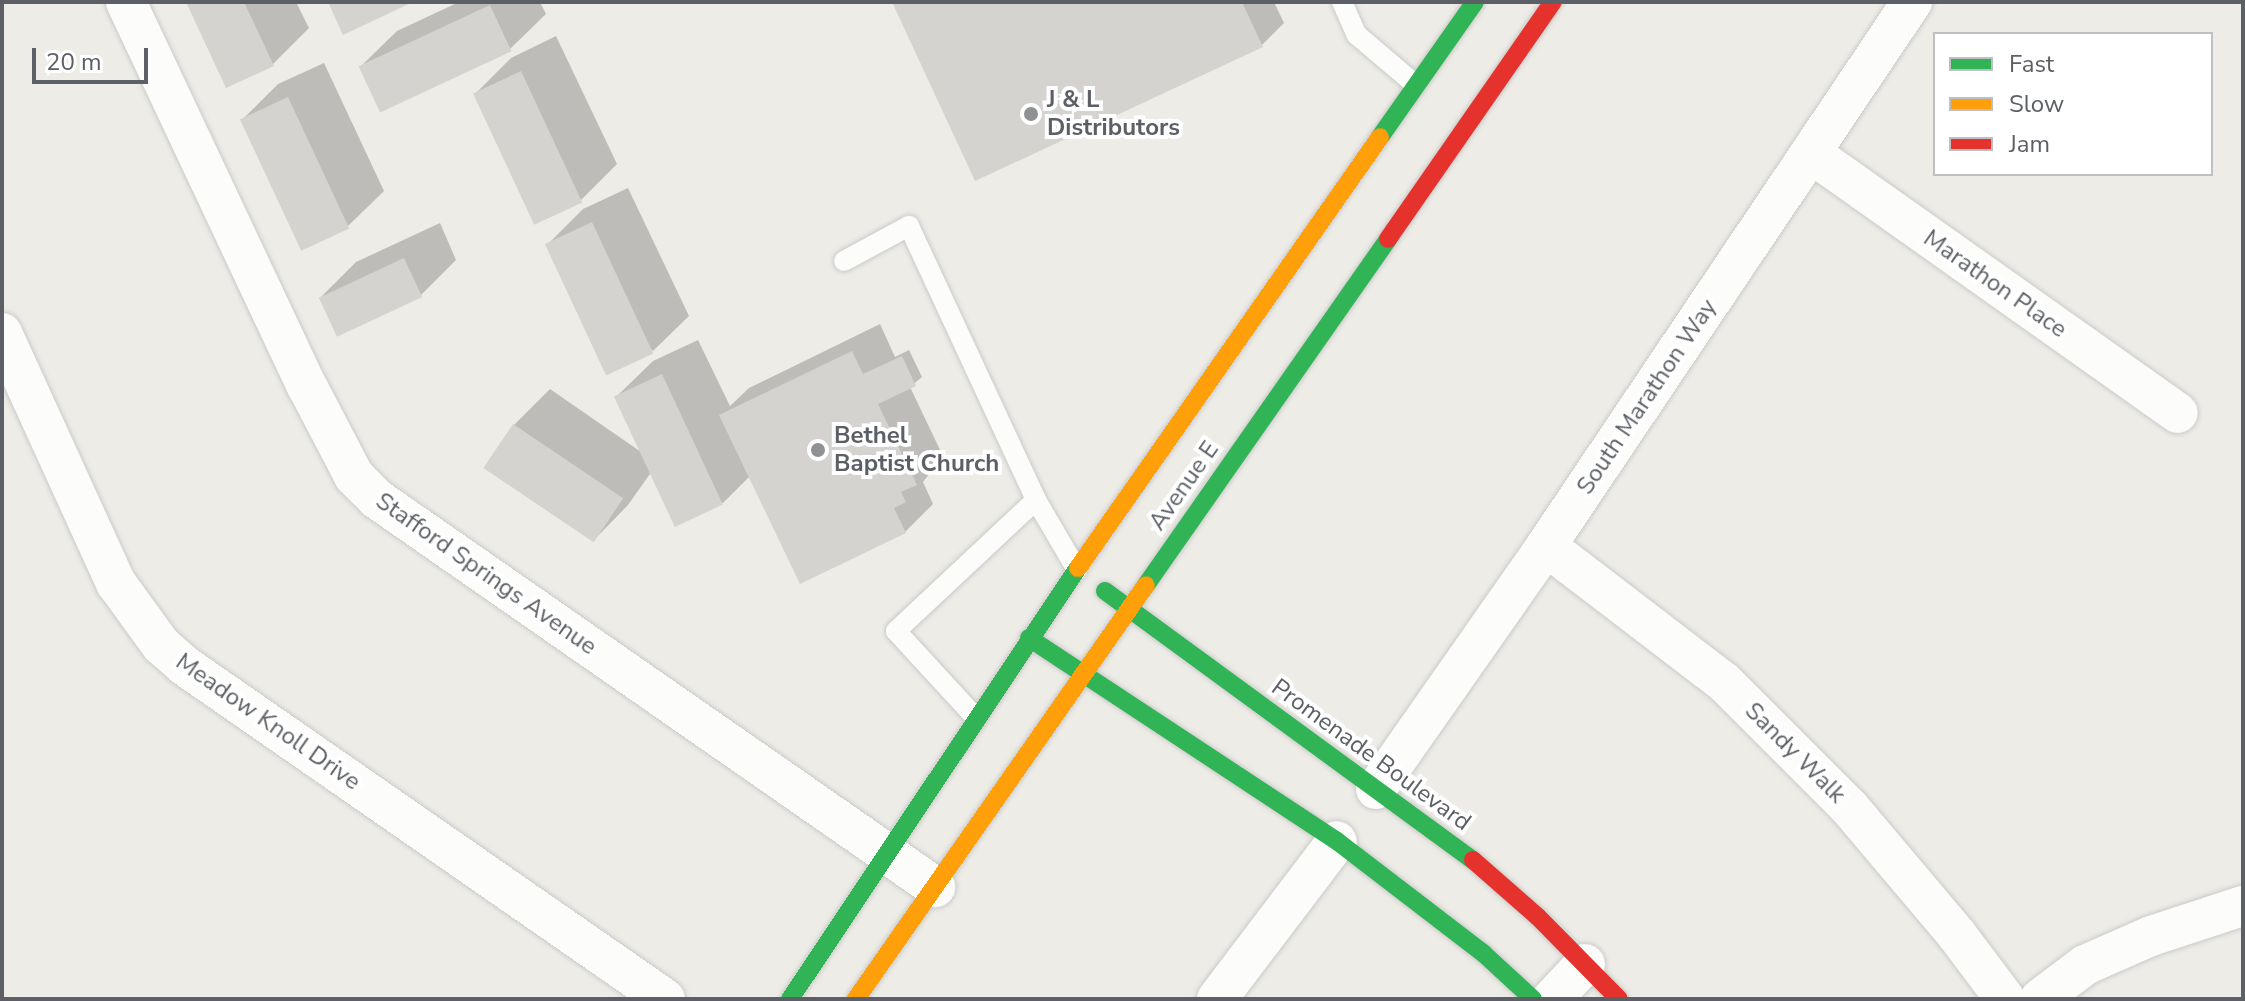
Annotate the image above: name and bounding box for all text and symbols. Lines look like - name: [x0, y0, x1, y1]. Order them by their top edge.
- scale bar: [36, 32, 152, 82]
- legend: [1933, 32, 2213, 176]
- text: 20 m: [46, 46, 102, 78]
- text: Fast: [2009, 48, 2054, 80]
- place label: J & L Distributors: [1047, 86, 1180, 142]
- text: Slow: [2009, 88, 2064, 120]
- marker: J & L Distributors: [1022, 105, 1040, 123]
- text: Jam: [2009, 128, 2050, 160]
- street label: Marathon Place: [1918, 224, 2072, 344]
- street label: South Marathon Way: [1571, 294, 1723, 500]
- place label: Bethel Baptist Church: [834, 422, 999, 478]
- street label: Avenue E: [1143, 436, 1225, 536]
- marker: Bethel Baptist Church: [809, 441, 827, 459]
- street label: Stafford Springs Avenue: [370, 487, 602, 661]
- street label: Meadow Knoll Drive: [170, 647, 366, 797]
- street label: Promenade Boulevard: [1266, 673, 1476, 837]
- street label: Sandy Walk: [1739, 697, 1851, 809]

